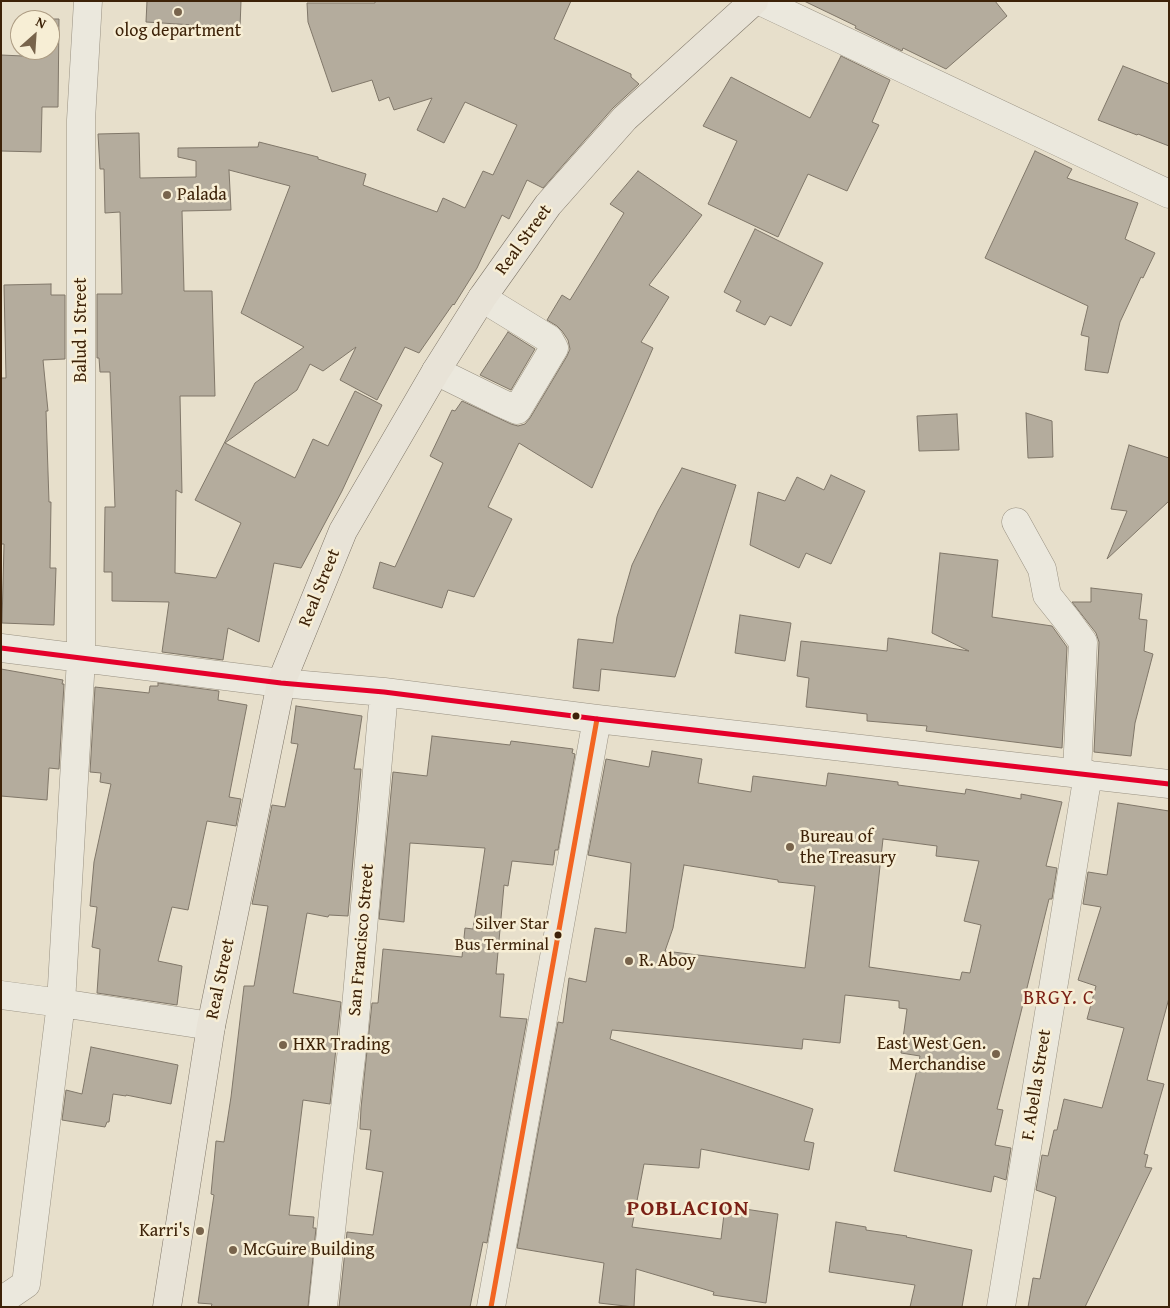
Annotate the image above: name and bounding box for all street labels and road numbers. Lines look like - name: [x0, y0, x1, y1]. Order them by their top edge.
- street label: Real Street: [491, 201, 557, 279]
- street label: Balud 1 Street: [70, 277, 92, 383]
- street label: Real Street: [295, 546, 345, 630]
- street label: San Francisco Street: [345, 863, 379, 1017]
- street label: Real Street: [202, 937, 240, 1021]
- street label: F. Abella Street: [1018, 1028, 1056, 1142]

